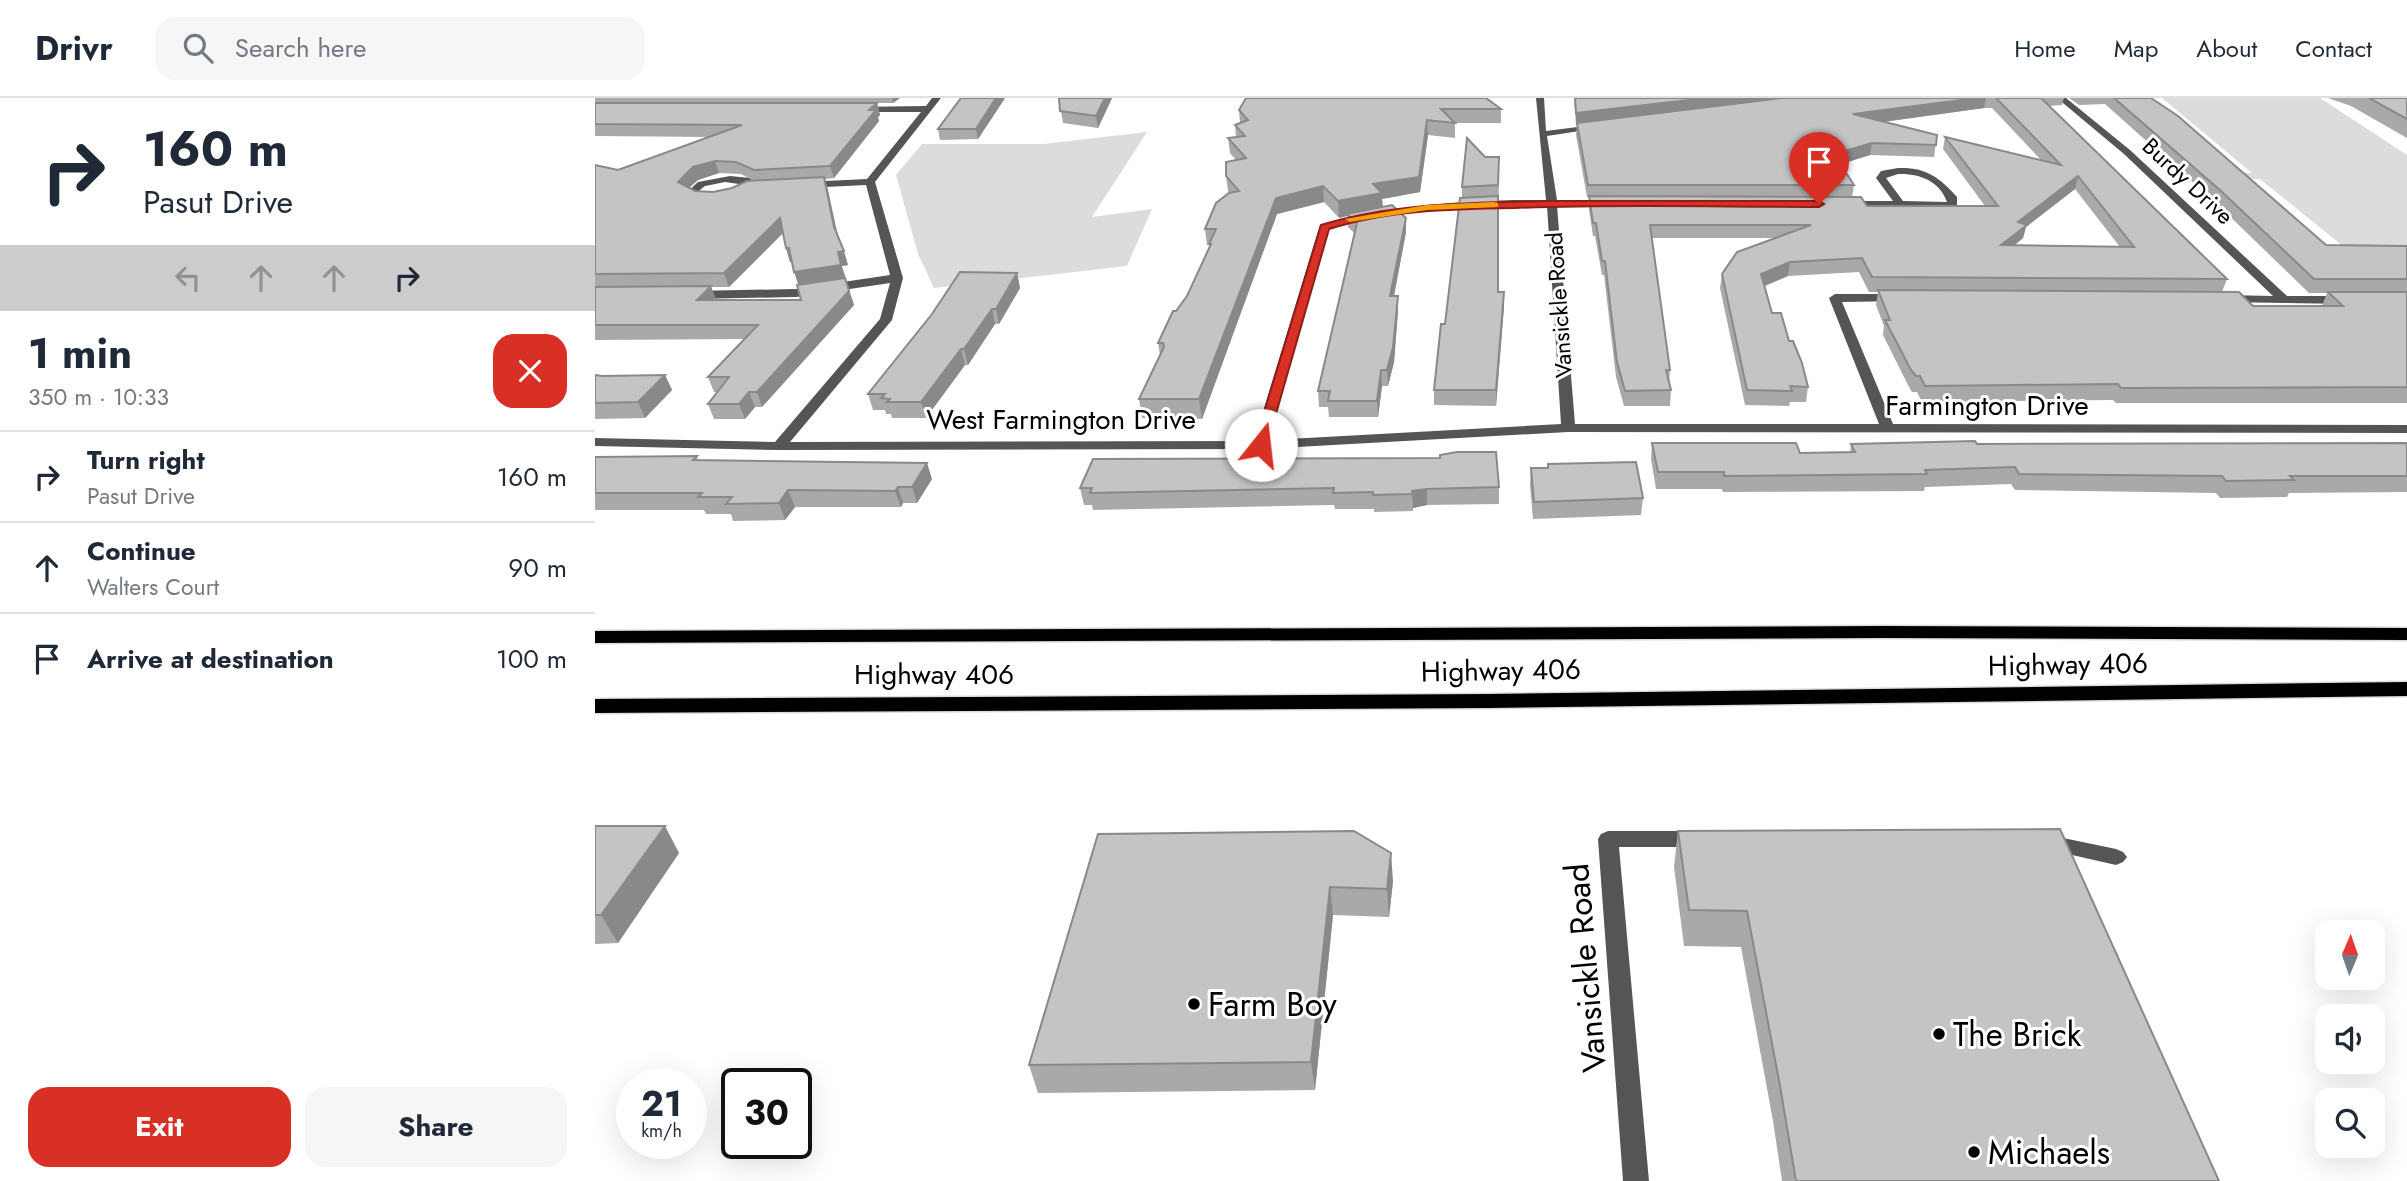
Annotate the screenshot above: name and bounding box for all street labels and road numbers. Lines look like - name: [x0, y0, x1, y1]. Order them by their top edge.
- street label: Burdy Drive: [2135, 130, 2241, 232]
- street label: Vansickle Road: [1537, 231, 1581, 379]
- street label: Farmington Drive: [1885, 385, 2089, 426]
- street label: West Farmington Drive: [926, 399, 1196, 440]
- street label: Highway 406: [1988, 643, 2148, 686]
- street label: Highway 406: [1421, 649, 1581, 692]
- street label: Highway 406: [854, 654, 1014, 695]
- street label: Vansickle Road: [1553, 862, 1618, 1074]

